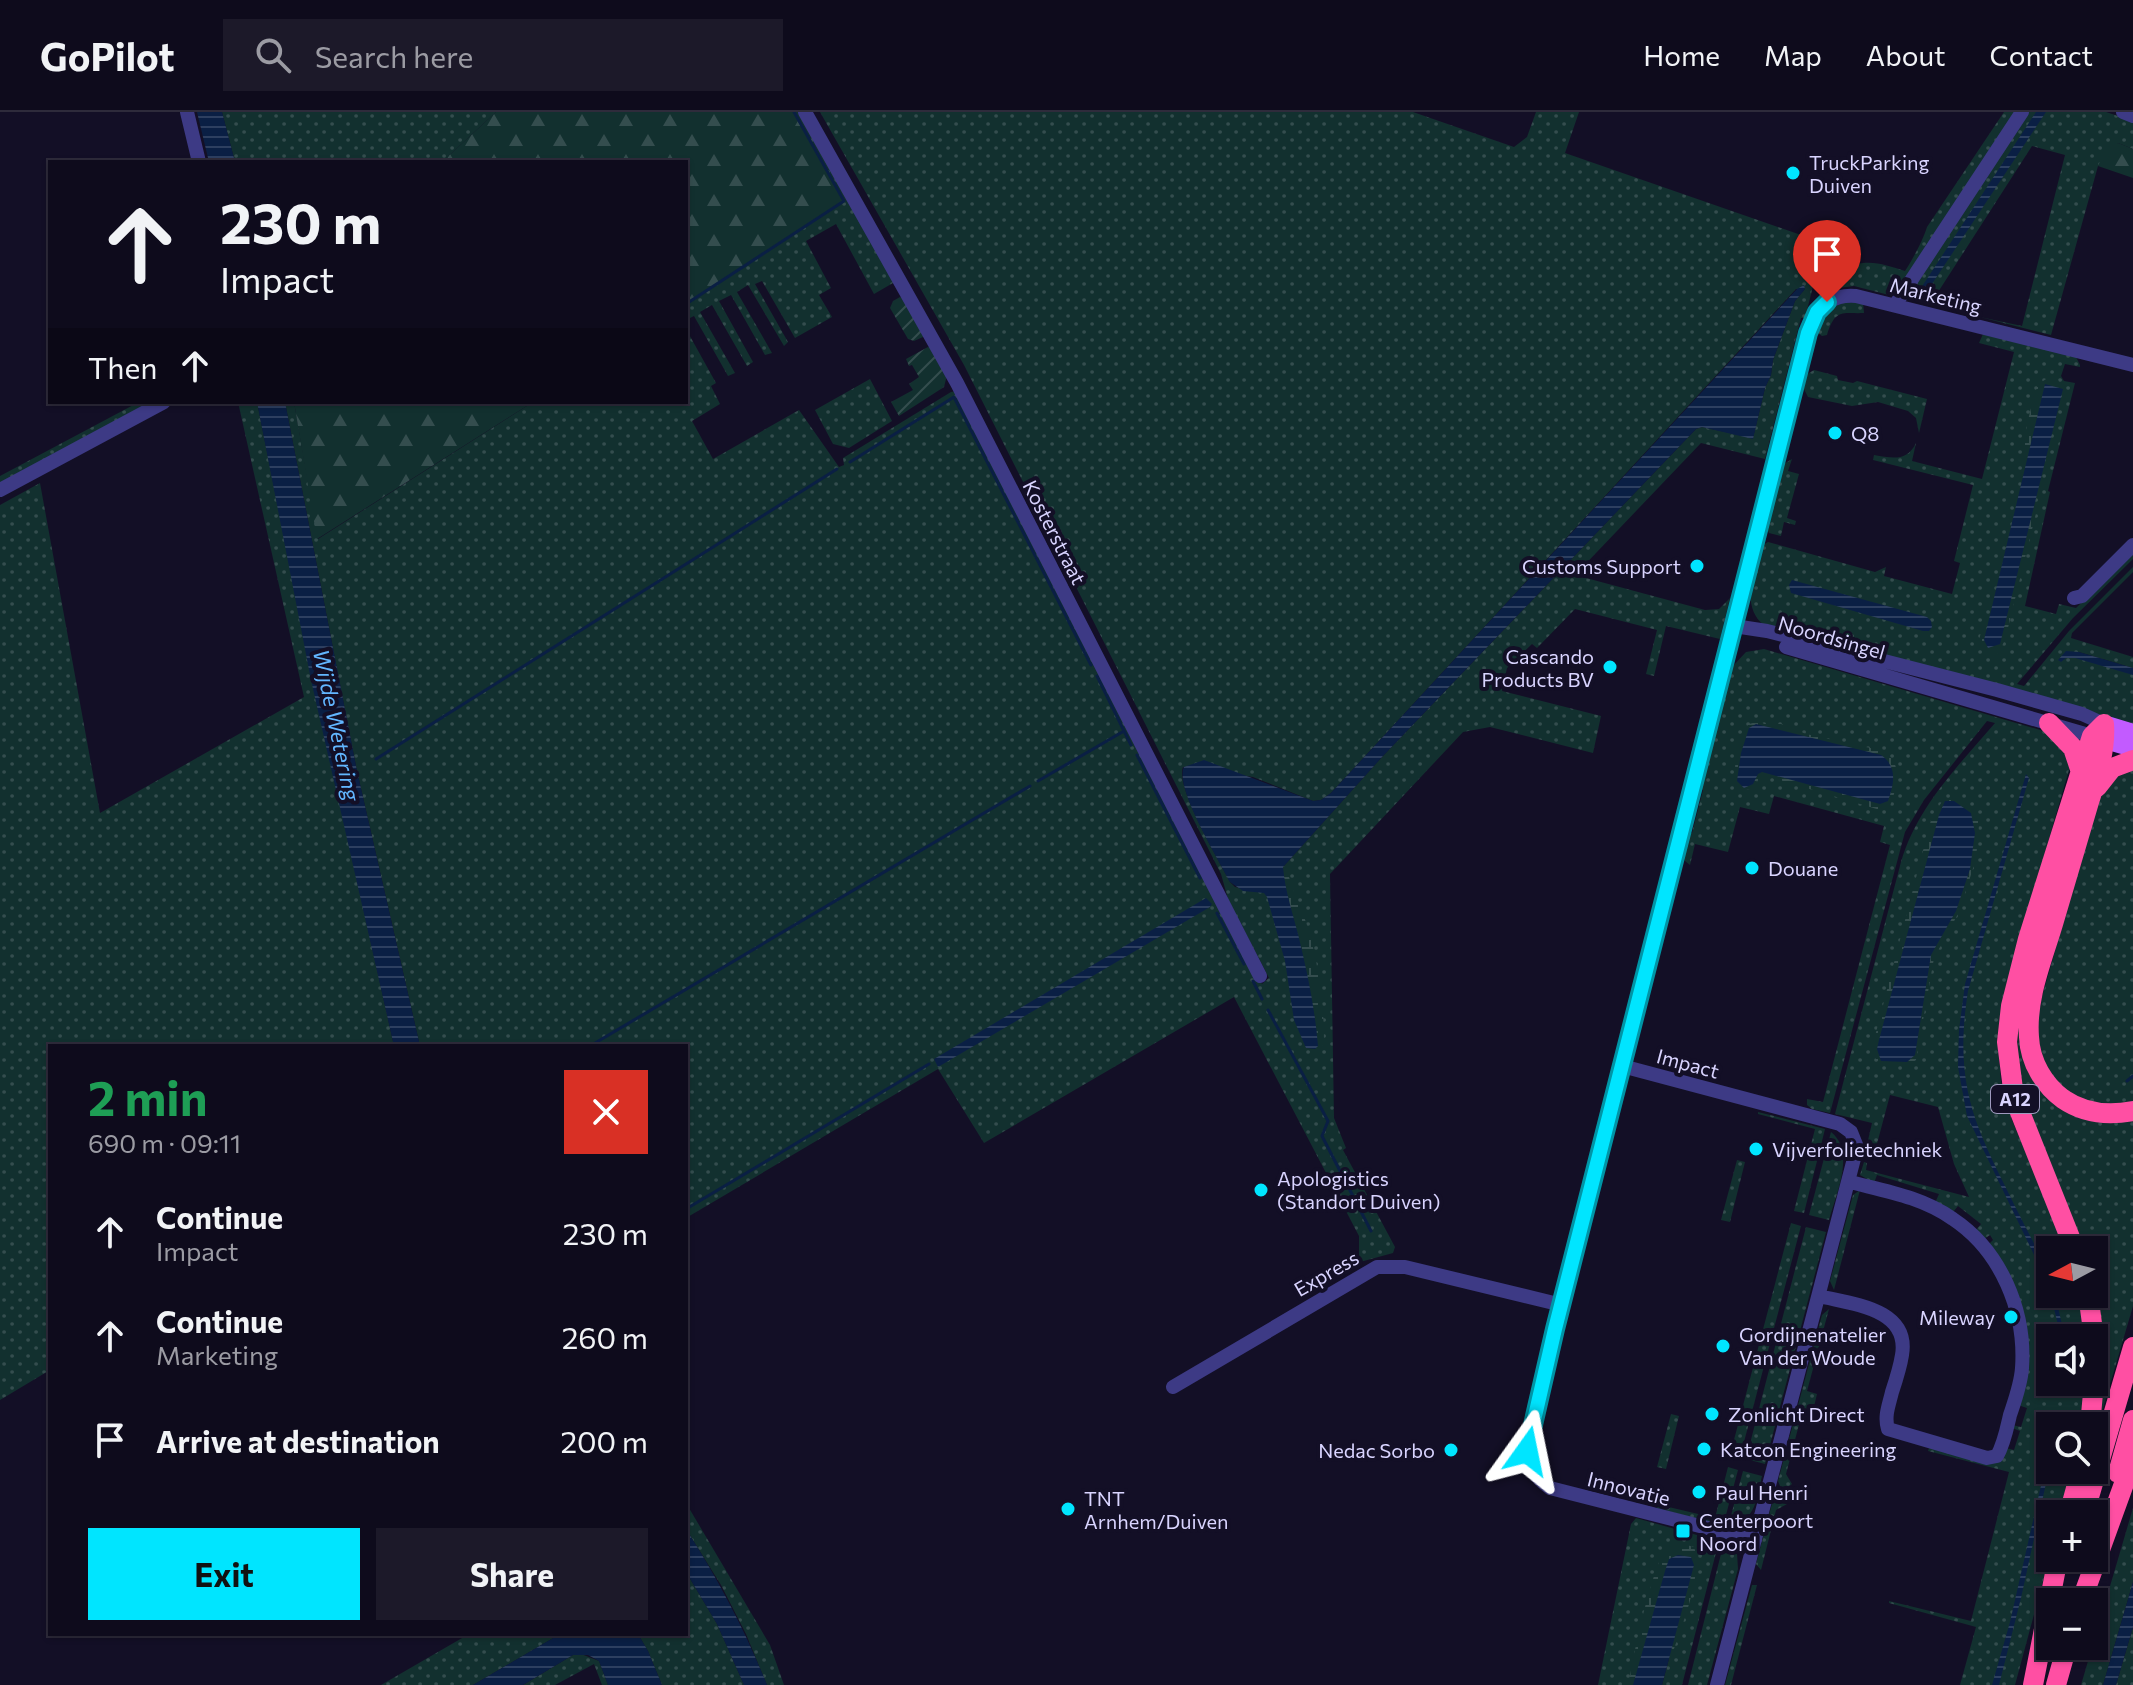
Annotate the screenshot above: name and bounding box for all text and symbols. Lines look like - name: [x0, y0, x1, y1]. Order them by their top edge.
- search box: [223, 19, 783, 91]
- text: GoPilot: [40, 32, 175, 79]
- icon: search: [251, 33, 295, 77]
- text: Search here: [315, 37, 473, 74]
- text: Home: [1643, 38, 1720, 72]
- text: Map: [1764, 38, 1822, 72]
- text: About: [1866, 38, 1946, 72]
- text: Contact: [1990, 38, 2093, 72]
- place label: TruckParking Duiven: [1809, 150, 1929, 197]
- marker: TruckParking Duiven: [1784, 164, 1802, 182]
- text: 230 m: [220, 187, 381, 256]
- icon: ahead: [88, 192, 192, 296]
- pin: [1793, 220, 1861, 302]
- icon: arrive: [1805, 232, 1849, 276]
- text: Impact: [220, 256, 334, 300]
- street label: Marketing: [1888, 272, 1985, 318]
- icon: ahead: [173, 344, 217, 388]
- text: Then: [88, 348, 157, 385]
- place label: Q8: [1851, 421, 1879, 445]
- marker: Q8: [1826, 424, 1844, 442]
- street label: Kosterstraat: [1018, 476, 1092, 588]
- place label: Customs Support: [1522, 554, 1681, 578]
- marker: Customs Support: [1688, 557, 1706, 575]
- street label: Noordsingel: [1776, 610, 1888, 664]
- place label: Cascando Products BV: [1482, 644, 1594, 691]
- water label: Wijde Wetering: [308, 647, 366, 804]
- marker: Cascando Products BV: [1601, 658, 1619, 676]
- place label: Douane: [1768, 856, 1838, 880]
- marker: Douane: [1743, 859, 1761, 877]
- street label: Impact: [1654, 1043, 1722, 1083]
- text: 2 min: [88, 1067, 208, 1126]
- button: close: [564, 1070, 648, 1154]
- road number: A12: [1991, 1085, 2039, 1113]
- text: 690 m · 09:11: [88, 1127, 241, 1158]
- place label: Vijverfolietechniek: [1772, 1137, 1943, 1161]
- marker: Vijverfolietechniek: [1747, 1140, 1765, 1158]
- place label: Apologistics (Standort Duiven): [1277, 1166, 1441, 1213]
- marker: Apologistics (Standort Duiven): [1252, 1181, 1270, 1199]
- text: Continue: [156, 1198, 283, 1235]
- icon: ahead: [88, 1210, 132, 1254]
- text: 230 m: [563, 1214, 648, 1251]
- text: Impact: [156, 1235, 238, 1266]
- north arrow: [2036, 1236, 2108, 1308]
- map controls: [2036, 1236, 2108, 1660]
- street label: Express: [1289, 1245, 1363, 1301]
- text: Continue: [156, 1302, 283, 1339]
- place label: Mileway: [1919, 1305, 1995, 1329]
- marker: Mileway: [2002, 1308, 2020, 1326]
- icon: ahead: [88, 1314, 132, 1358]
- text: 260 m: [562, 1318, 648, 1355]
- place label: Gordijnenatelier Van der Woude: [1739, 1322, 1886, 1369]
- button: sound: [2036, 1324, 2108, 1396]
- marker: Gordijnenatelier Van der Woude: [1714, 1337, 1732, 1355]
- text: Marketing: [156, 1339, 278, 1370]
- place label: Zonlicht Direct: [1728, 1402, 1865, 1426]
- marker: Zonlicht Direct: [1703, 1405, 1721, 1423]
- position arrow: [1485, 1409, 1569, 1493]
- button: search: [2036, 1412, 2108, 1484]
- icon: arrive: [88, 1418, 132, 1462]
- text: Arrive at destination: [156, 1422, 440, 1459]
- text: 200 m: [560, 1422, 648, 1459]
- place label: Katcon Engineering: [1720, 1437, 1897, 1461]
- place label: Nedac Sorbo: [1318, 1438, 1435, 1462]
- marker: Katcon Engineering: [1695, 1440, 1713, 1458]
- marker: Nedac Sorbo: [1442, 1441, 1460, 1459]
- street label: Innovatie: [1585, 1466, 1673, 1510]
- place label: Paul Henri: [1715, 1480, 1808, 1504]
- marker: Paul Henri: [1690, 1483, 1708, 1501]
- place label: TNT Arnhem/Duiven: [1084, 1486, 1229, 1533]
- marker: TNT Arnhem/Duiven: [1059, 1500, 1077, 1518]
- button: +: [2036, 1500, 2108, 1572]
- place label: Centerpoort Noord: [1699, 1508, 1813, 1555]
- marker: Centerpoort Noord: [1674, 1522, 1692, 1540]
- button: Exit: [88, 1528, 360, 1620]
- button: Share: [376, 1528, 648, 1620]
- button: −: [2036, 1588, 2108, 1660]

